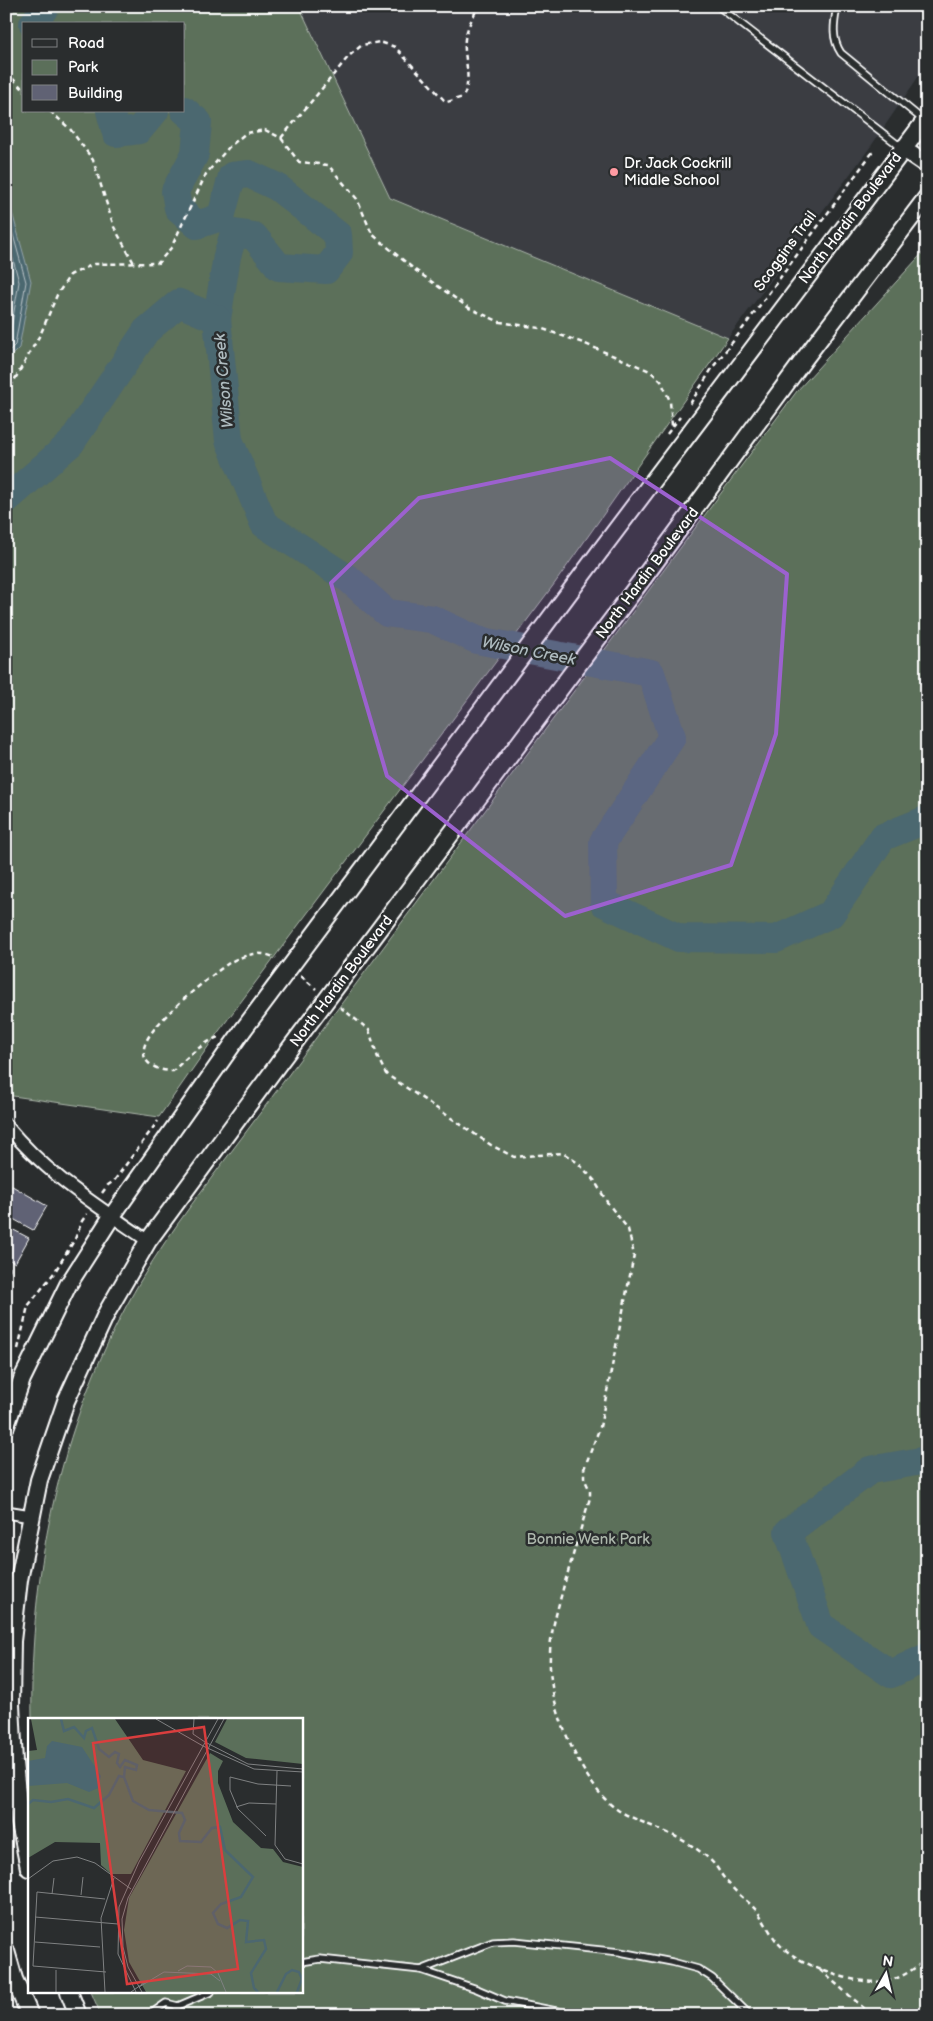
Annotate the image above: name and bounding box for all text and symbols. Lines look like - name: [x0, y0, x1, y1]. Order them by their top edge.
- legend: [22, 22, 185, 112]
- text: Road: [68, 34, 104, 53]
- text: Park: [68, 58, 99, 77]
- text: Building: [68, 84, 123, 103]
- street label: North Hardin Boulevard: [795, 149, 906, 288]
- place label: Dr. Jack Cockrill Middle School: [624, 154, 731, 190]
- marker: Dr. Jack Cockrill Middle School: [608, 166, 620, 178]
- street label: Scoggins Trail: [750, 207, 821, 295]
- water label: Wilson Creek: [211, 332, 238, 429]
- street label: North Hardin Boulevard: [592, 504, 703, 643]
- water label: Wilson Creek: [480, 633, 578, 670]
- street label: North Hardin Boulevard: [286, 912, 397, 1051]
- park label: Bonnie Wenk Park: [526, 1530, 650, 1549]
- inset map: [28, 1718, 302, 1994]
- north arrow: [860, 1948, 910, 1998]
- text: N: [881, 1952, 894, 1971]

